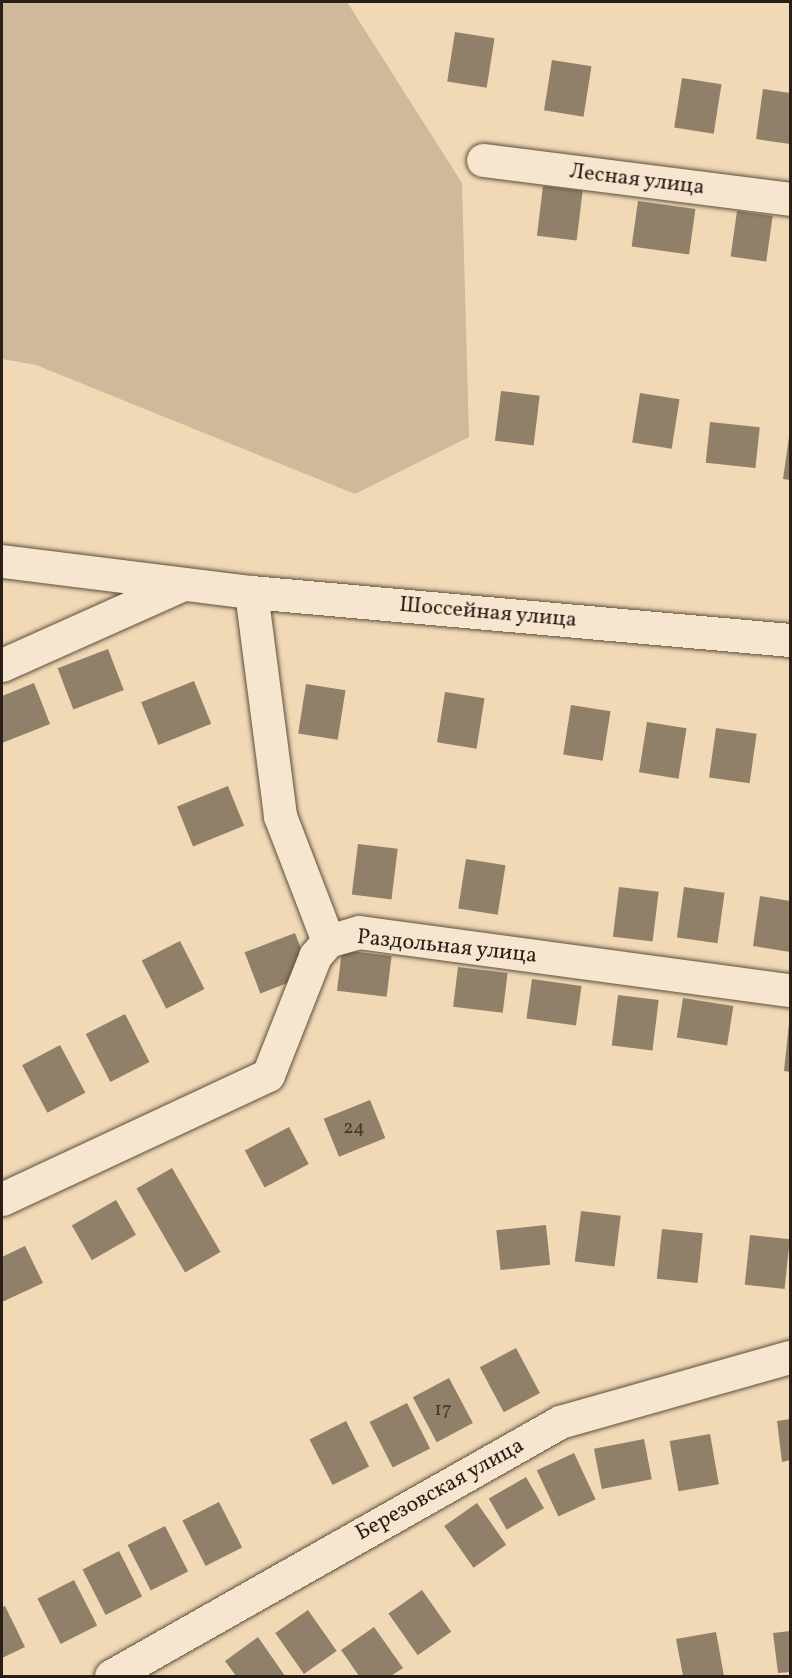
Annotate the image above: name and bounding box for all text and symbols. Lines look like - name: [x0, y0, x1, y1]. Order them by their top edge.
- street label: Лесная улица: [568, 159, 706, 201]
- street label: Шоссейная улица: [398, 592, 578, 634]
- street label: Раздольная улица: [355, 924, 539, 970]
- house number: 24: [343, 1116, 365, 1140]
- house number: 17: [434, 1398, 452, 1422]
- street label: Березовская улица: [351, 1433, 529, 1547]

